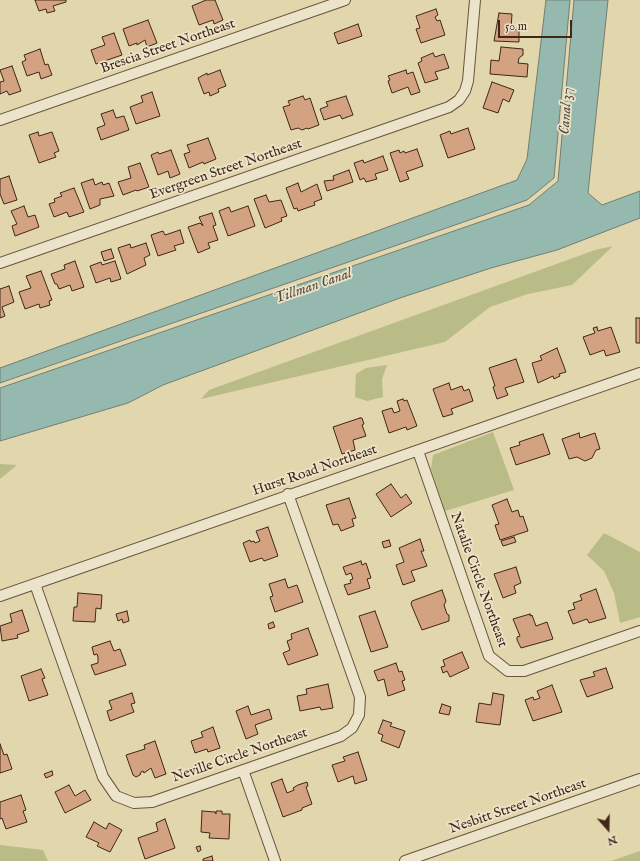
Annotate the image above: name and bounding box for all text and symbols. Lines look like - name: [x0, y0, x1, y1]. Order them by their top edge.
- scale bar: [500, 12, 574, 38]
- street label: Brescia Street Northeast: [98, 16, 238, 78]
- text: 50 m: [505, 19, 527, 34]
- water label: Canal 37: [556, 87, 578, 135]
- street label: Evergreen Street Northeast: [148, 136, 304, 204]
- water label: Tillman Canal: [272, 265, 354, 309]
- street label: Hurst Road Northeast: [251, 442, 379, 500]
- street label: Natalie Circle Northeast: [446, 510, 510, 650]
- street label: Neville Circle Northeast: [170, 725, 310, 787]
- street label: Nesbitt Street Northeast: [447, 776, 589, 838]
- north arrow: [588, 809, 628, 849]
- text: N: [605, 832, 619, 848]

